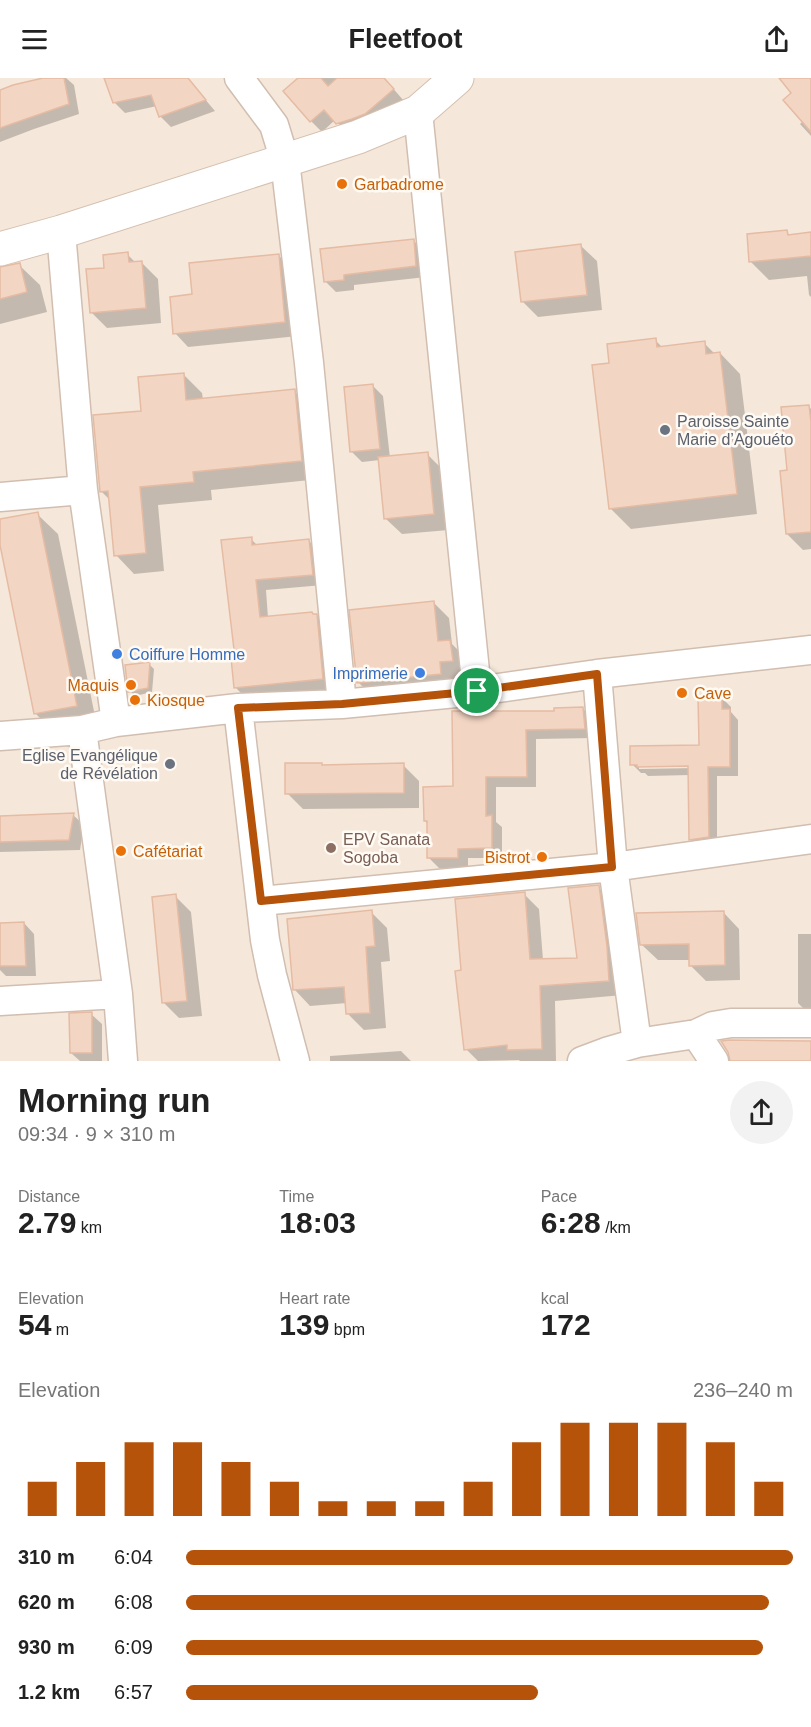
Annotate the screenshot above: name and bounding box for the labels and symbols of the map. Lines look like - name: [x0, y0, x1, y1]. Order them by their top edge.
- place label: Garbadrome: [354, 176, 444, 193]
- marker: Garbadrome: [335, 177, 349, 191]
- place label: Paroisse Sainte Marie d’Agouéto: [677, 413, 794, 448]
- marker: Paroisse Sainte Marie d’Agouéto: [658, 423, 672, 437]
- place label: Coiffure Homme: [129, 646, 245, 663]
- marker: Coiffure Homme: [110, 647, 124, 661]
- place label: Imprimerie: [332, 665, 408, 682]
- pin: [451, 665, 502, 716]
- marker: Imprimerie: [413, 666, 427, 680]
- place label: Maquis: [67, 677, 119, 694]
- marker: Maquis: [124, 678, 138, 692]
- place label: Cave: [694, 685, 731, 702]
- marker: Cave: [675, 686, 689, 700]
- place label: Kiosque: [147, 692, 205, 709]
- marker: Kiosque: [128, 693, 142, 707]
- place label: Eglise Evangélique de Révélation: [22, 747, 158, 782]
- marker: Eglise Evangélique de Révélation: [163, 757, 177, 771]
- place label: EPV Sanata Sogoba: [343, 831, 430, 866]
- marker: EPV Sanata Sogoba: [324, 841, 338, 855]
- place label: Cafétariat: [133, 843, 203, 860]
- marker: Cafétariat: [114, 844, 128, 858]
- place label: Bistrot: [485, 849, 531, 866]
- marker: Bistrot: [535, 850, 549, 864]

